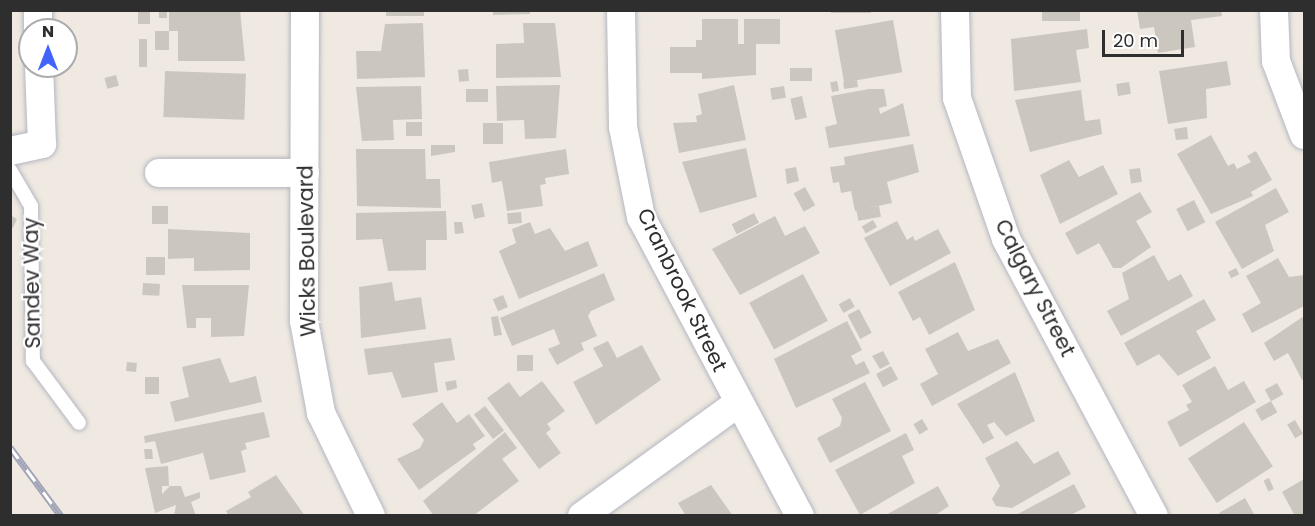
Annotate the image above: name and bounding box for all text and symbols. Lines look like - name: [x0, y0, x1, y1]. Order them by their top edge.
- north arrow: [18, 18, 78, 78]
- scale bar: [1105, 18, 1188, 56]
- text: N: [42, 20, 54, 43]
- text: 20 m: [1113, 28, 1158, 53]
- street label: Wicks Boulevard: [293, 165, 321, 337]
- street label: Cranbrook Street: [632, 204, 732, 376]
- street label: Calgary Street: [990, 215, 1080, 361]
- street label: Sandev Way: [18, 217, 46, 349]

